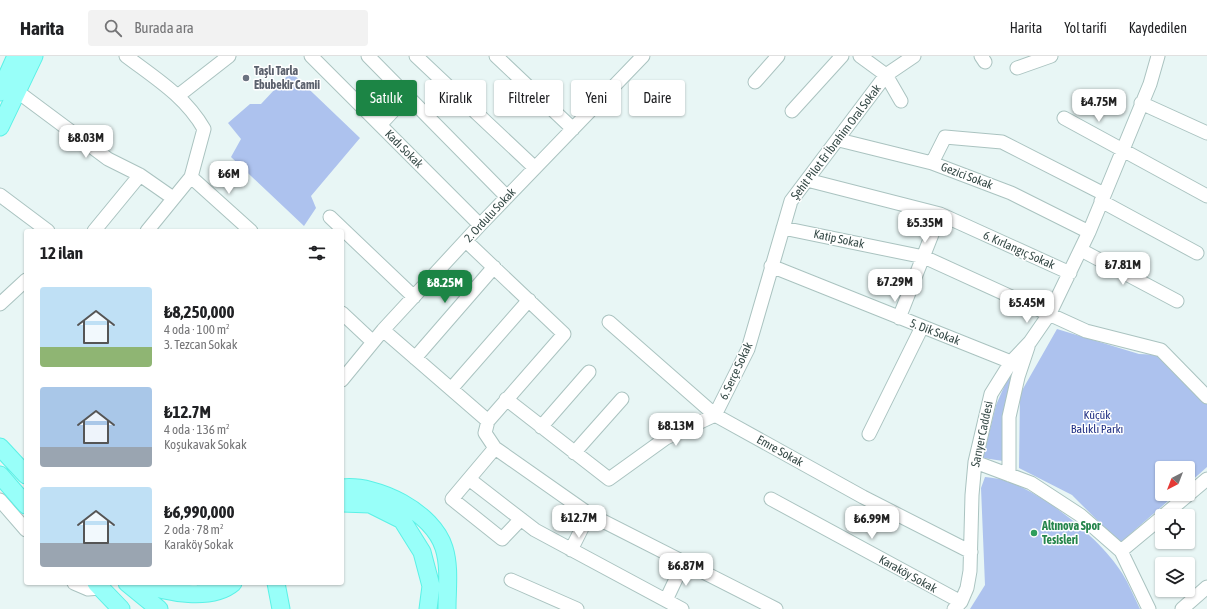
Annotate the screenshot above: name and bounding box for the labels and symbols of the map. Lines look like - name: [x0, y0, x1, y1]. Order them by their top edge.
- place label: Taşlı Tarla Ebubekir Camii: [254, 64, 320, 92]
- marker: Taşlı Tarla Ebubekir Camii: [241, 73, 251, 83]
- street label: Şehit Pilot Er İbrahim Oral Sokak: [788, 81, 884, 202]
- pin: ₺4.75M: [1066, 89, 1132, 123]
- pin: ₺8.03M: [53, 125, 119, 159]
- street label: Kadı Sokak: [382, 127, 426, 171]
- street label: Gezici Sokak: [939, 160, 996, 193]
- pin: ₺6M: [210, 161, 248, 195]
- street label: 2. Ordulu Sokak: [461, 185, 519, 245]
- pin: ₺5.35M: [892, 210, 958, 244]
- street label: Katip Sokak: [812, 227, 866, 251]
- street label: 6. Kırlangıç Sokak: [981, 228, 1058, 272]
- pin: ₺7.81M: [1090, 252, 1156, 286]
- pin: ₺7.29M: [862, 269, 928, 303]
- pin: ₺8.25M: [412, 270, 478, 304]
- pin: ₺5.45M: [994, 290, 1060, 324]
- street label: 5. Dik Sokak: [908, 316, 963, 348]
- street label: 6. Serçe Sokak: [717, 339, 756, 402]
- street label: Sarıyer Caddesi: [968, 400, 996, 468]
- park label: Küçük Balıklı Parkı: [1071, 408, 1123, 436]
- pin: ₺8.13M: [643, 413, 709, 447]
- street label: Emre Sokak: [754, 432, 806, 470]
- north arrow: [1155, 461, 1195, 501]
- pin: ₺12.7M: [546, 505, 612, 539]
- pin: ₺6.99M: [839, 506, 905, 540]
- place label: Altınova Spor Tesisleri: [1041, 519, 1101, 547]
- marker: Altınova Spor Tesisleri: [1029, 528, 1039, 538]
- street label: Karaköy Sokak: [877, 552, 940, 596]
- pin: ₺6.87M: [653, 553, 719, 587]

